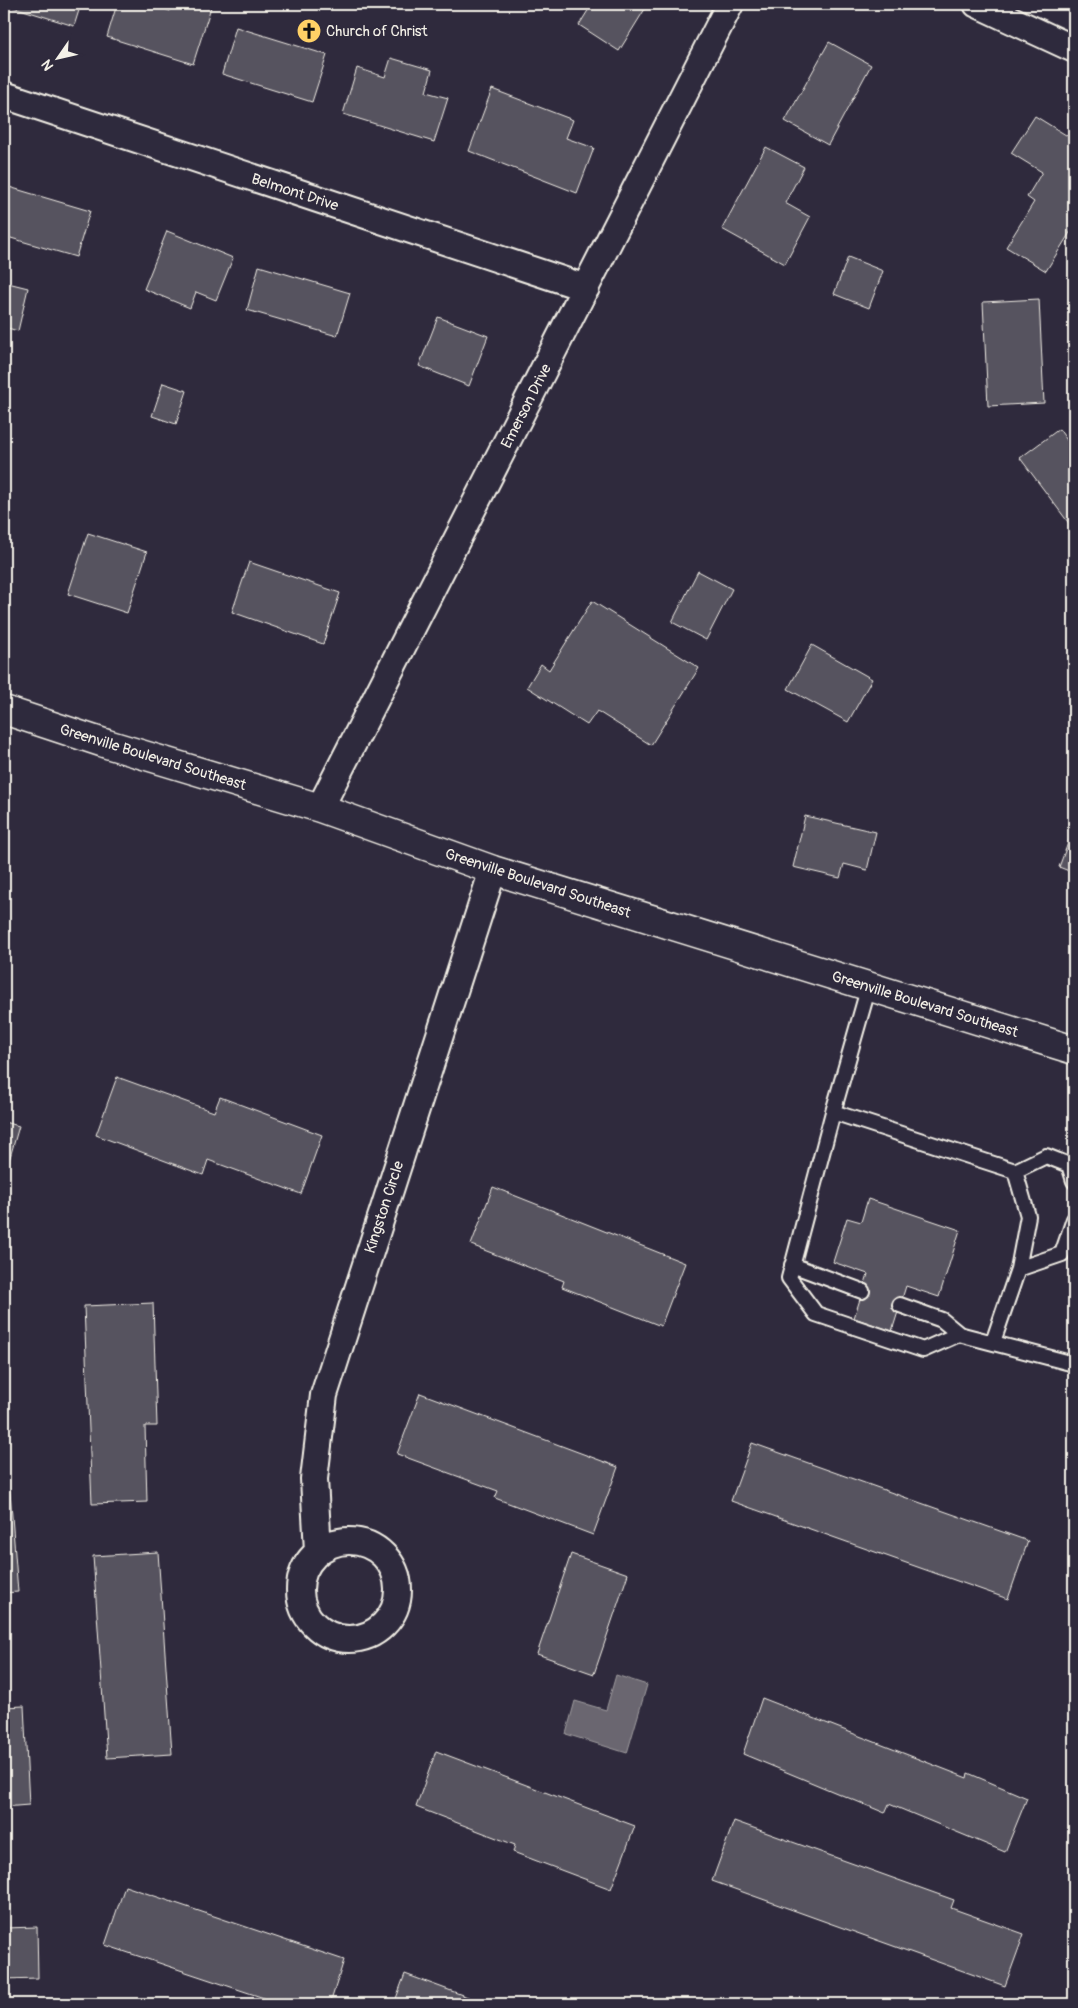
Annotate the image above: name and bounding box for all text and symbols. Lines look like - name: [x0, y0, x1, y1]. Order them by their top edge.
- church icon: Church of Christ: [296, 18, 322, 44]
- place label: Church of Christ: [326, 22, 429, 41]
- north arrow: [32, 32, 82, 82]
- text: N: [38, 56, 57, 74]
- street label: Belmont Drive: [249, 169, 341, 216]
- street label: Emerson Drive: [497, 360, 556, 452]
- street label: Greenville Boulevard Southeast: [57, 720, 249, 795]
- street label: Greenville Boulevard Southeast: [443, 844, 634, 923]
- street label: Greenville Boulevard Southeast: [829, 967, 1021, 1042]
- street label: Kingston Circle: [361, 1158, 409, 1256]

